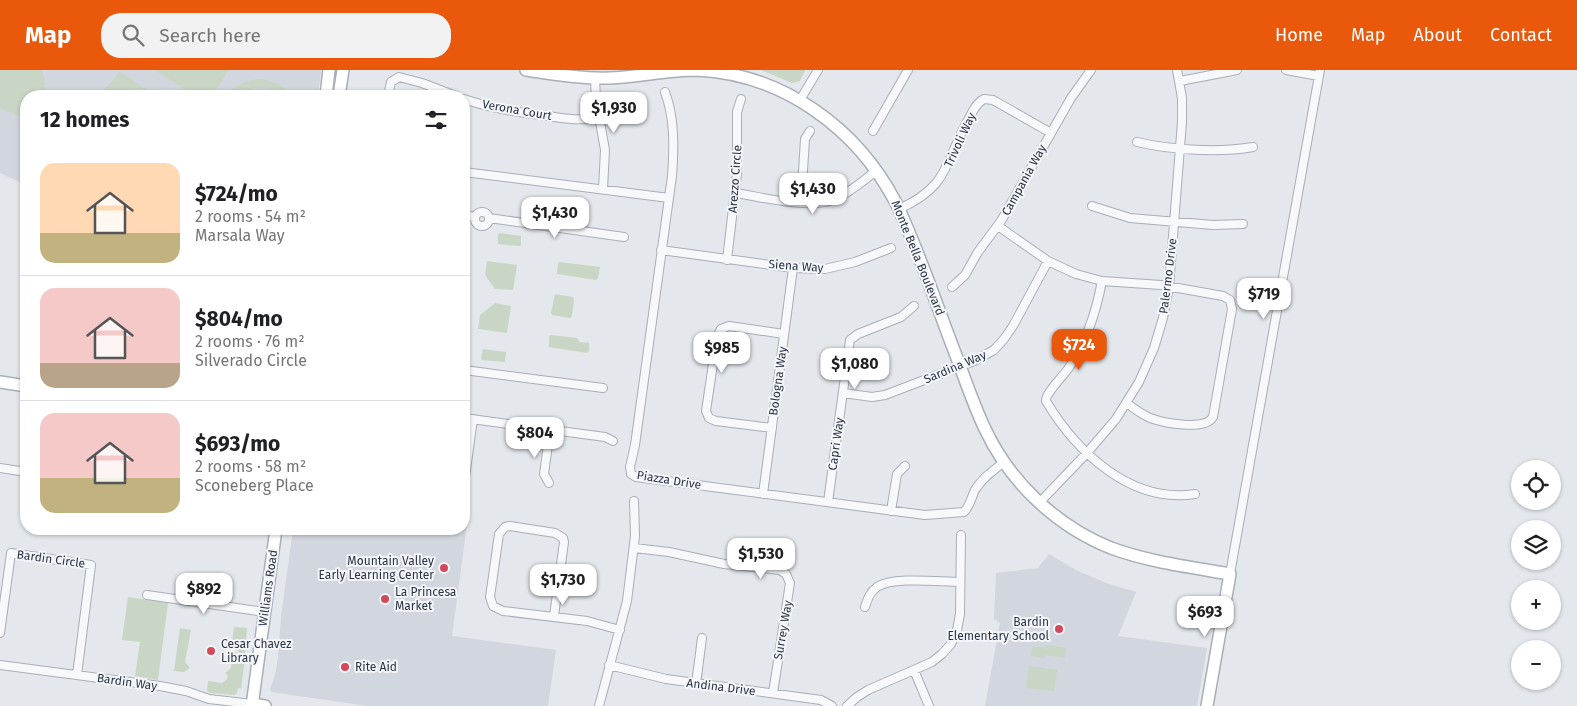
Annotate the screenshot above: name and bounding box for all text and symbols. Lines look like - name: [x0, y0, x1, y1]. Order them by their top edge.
- search box: [101, 13, 451, 58]
- text: Map: [25, 21, 71, 49]
- icon: search: [119, 21, 147, 49]
- text: Search here: [159, 24, 261, 47]
- text: Home: [1275, 24, 1323, 46]
- text: Map: [1351, 24, 1385, 46]
- text: About: [1413, 24, 1462, 46]
- text: Contact: [1490, 24, 1552, 46]
- pin: $1,930: [573, 92, 655, 134]
- street label: Verona Court: [481, 97, 554, 123]
- text: $1,930: [591, 98, 637, 117]
- icon: filters: [422, 106, 450, 134]
- text: 12 homes: [40, 107, 129, 133]
- street label: Trivoli Way: [941, 110, 979, 170]
- street label: Campania Way: [999, 142, 1049, 218]
- street label: Arezzo Circle: [726, 144, 744, 214]
- pin: $1,430: [772, 172, 854, 215]
- text: $1,430: [790, 179, 836, 198]
- text: $724/mo: [195, 181, 278, 207]
- icon: home: [80, 183, 140, 243]
- pin: $1,430: [514, 196, 596, 239]
- street label: Monte Bella Boulevard: [889, 198, 947, 318]
- text: $1,430: [532, 203, 578, 222]
- text: 2 rooms · 54 m²: [195, 207, 306, 226]
- text: Marsala Way: [195, 226, 285, 245]
- street label: Palermo Drive: [1156, 237, 1180, 315]
- street label: Siena Way: [768, 257, 824, 275]
- pin: $719: [1234, 278, 1294, 320]
- text: $719: [1248, 284, 1280, 303]
- text: $804/mo: [195, 306, 283, 332]
- icon: home: [80, 308, 140, 368]
- pin: $724: [1049, 328, 1109, 371]
- text: 2 rooms · 76 m²: [195, 332, 305, 351]
- pin: $985: [692, 332, 752, 374]
- text: $724: [1063, 335, 1095, 354]
- text: $985: [704, 338, 740, 357]
- street label: Bologna Way: [766, 345, 790, 416]
- pin: $1,080: [814, 348, 896, 390]
- street label: Sardina Way: [922, 348, 988, 386]
- text: Silverado Circle: [195, 351, 307, 370]
- text: $1,080: [831, 354, 879, 373]
- pin: $804: [505, 416, 565, 459]
- street label: Capri Way: [825, 417, 847, 471]
- text: $804: [517, 423, 553, 442]
- text: $693/mo: [195, 431, 280, 457]
- icon: home: [80, 433, 140, 493]
- text: 2 rooms · 58 m²: [195, 457, 306, 476]
- map controls: [1511, 460, 1561, 690]
- button: locate: [1511, 460, 1561, 510]
- street label: Piazza Drive: [636, 468, 702, 492]
- text: Sconeberg Place: [195, 476, 314, 495]
- button: layers: [1511, 520, 1561, 570]
- pin: $1,530: [720, 538, 802, 580]
- text: $1,530: [738, 544, 784, 563]
- street label: Bardin Circle: [16, 547, 86, 571]
- street label: Williams Road: [256, 549, 280, 627]
- place label: Mountain Valley Early Learning Center: [319, 554, 434, 582]
- marker: Mountain Valley Early Learning Center: [438, 562, 450, 574]
- pin: $1,730: [522, 564, 604, 606]
- text: $1,730: [541, 570, 585, 589]
- pin: $892: [174, 572, 234, 615]
- text: $892: [187, 579, 221, 598]
- button: +: [1511, 580, 1561, 630]
- place label: La Princesa Market: [395, 585, 456, 613]
- marker: La Princesa Market: [379, 593, 391, 605]
- pin: $693: [1175, 596, 1235, 638]
- street label: Surrey Way: [771, 599, 795, 661]
- text: $693: [1188, 602, 1222, 621]
- place label: Bardin Elementary School: [947, 615, 1049, 643]
- marker: Bardin Elementary School: [1053, 623, 1065, 635]
- place label: Cesar Chavez Library: [221, 637, 291, 665]
- button: −: [1511, 640, 1561, 690]
- marker: Cesar Chavez Library: [205, 645, 217, 657]
- place label: Rite Aid: [355, 660, 397, 674]
- marker: Rite Aid: [339, 661, 351, 673]
- street label: Bardin Way: [96, 671, 158, 693]
- street label: Andina Drive: [686, 676, 756, 698]

